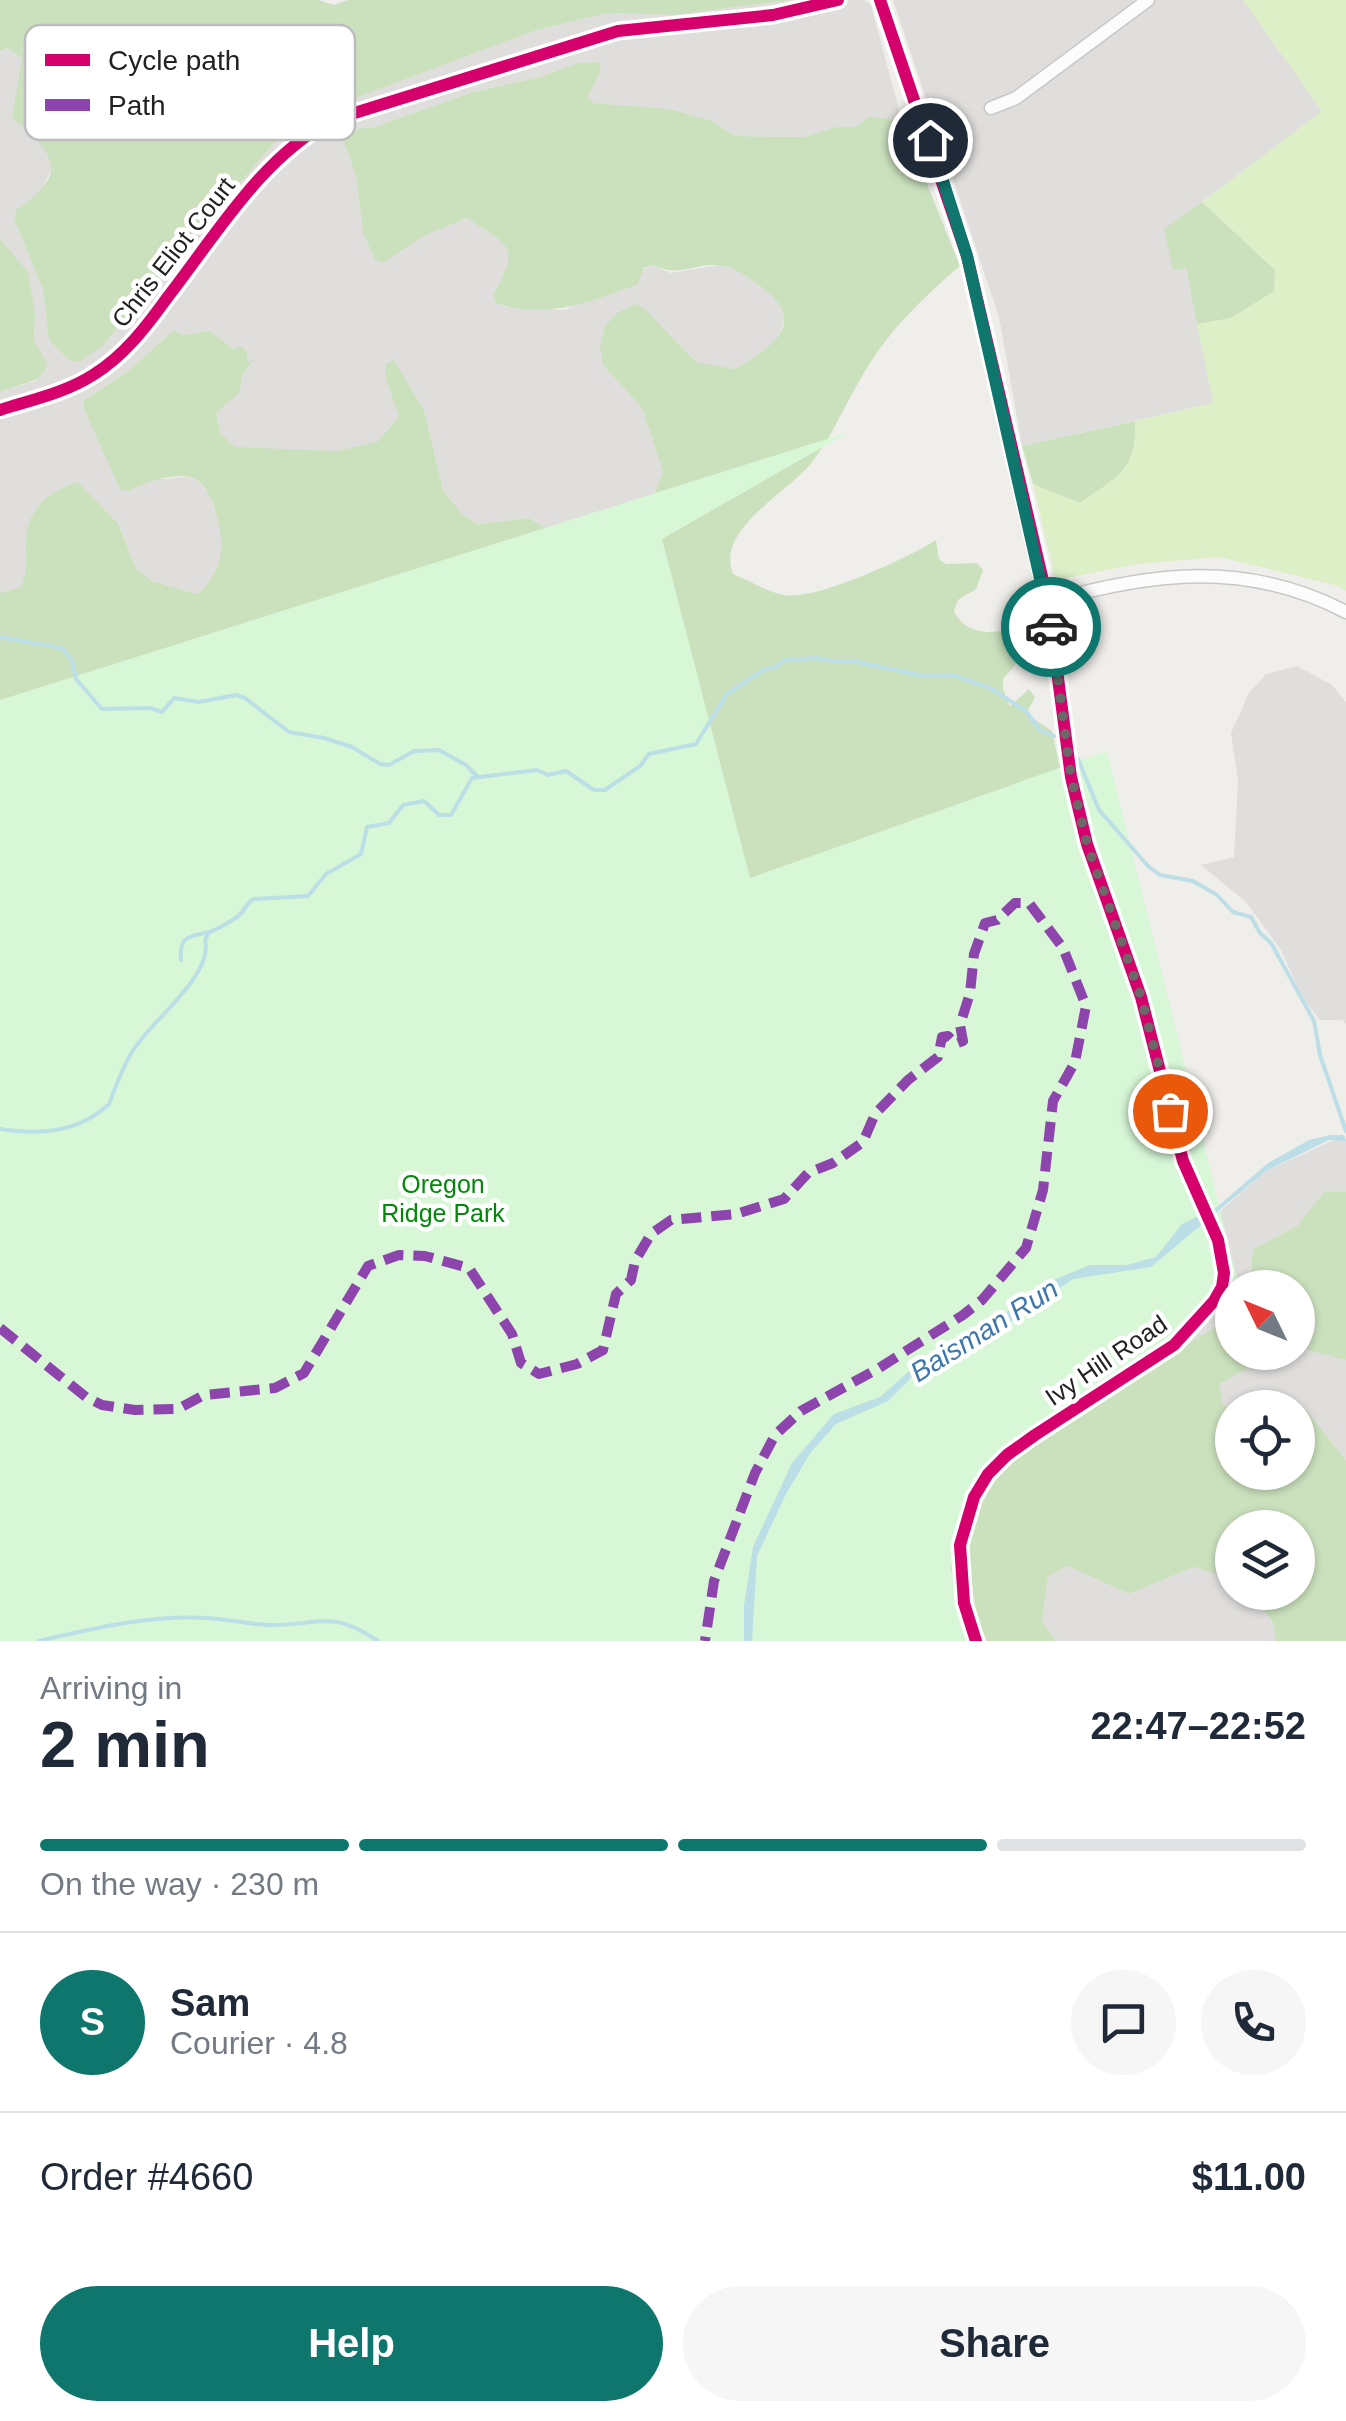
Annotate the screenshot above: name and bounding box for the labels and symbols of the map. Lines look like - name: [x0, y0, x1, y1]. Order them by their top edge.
- legend: [25, 25, 355, 140]
- text: Cycle path: [108, 45, 240, 76]
- text: Path: [108, 90, 166, 121]
- pin: [888, 98, 973, 183]
- street label: Chris Eliot Court: [106, 172, 240, 332]
- courier: [1001, 577, 1101, 677]
- pin: [1128, 1069, 1213, 1154]
- park label: Oregon Ridge Park: [381, 1170, 505, 1227]
- north arrow: [1215, 1270, 1315, 1370]
- water label: Baisman Run: [905, 1273, 1064, 1388]
- street label: Ivy Hill Road: [1040, 1309, 1172, 1411]

